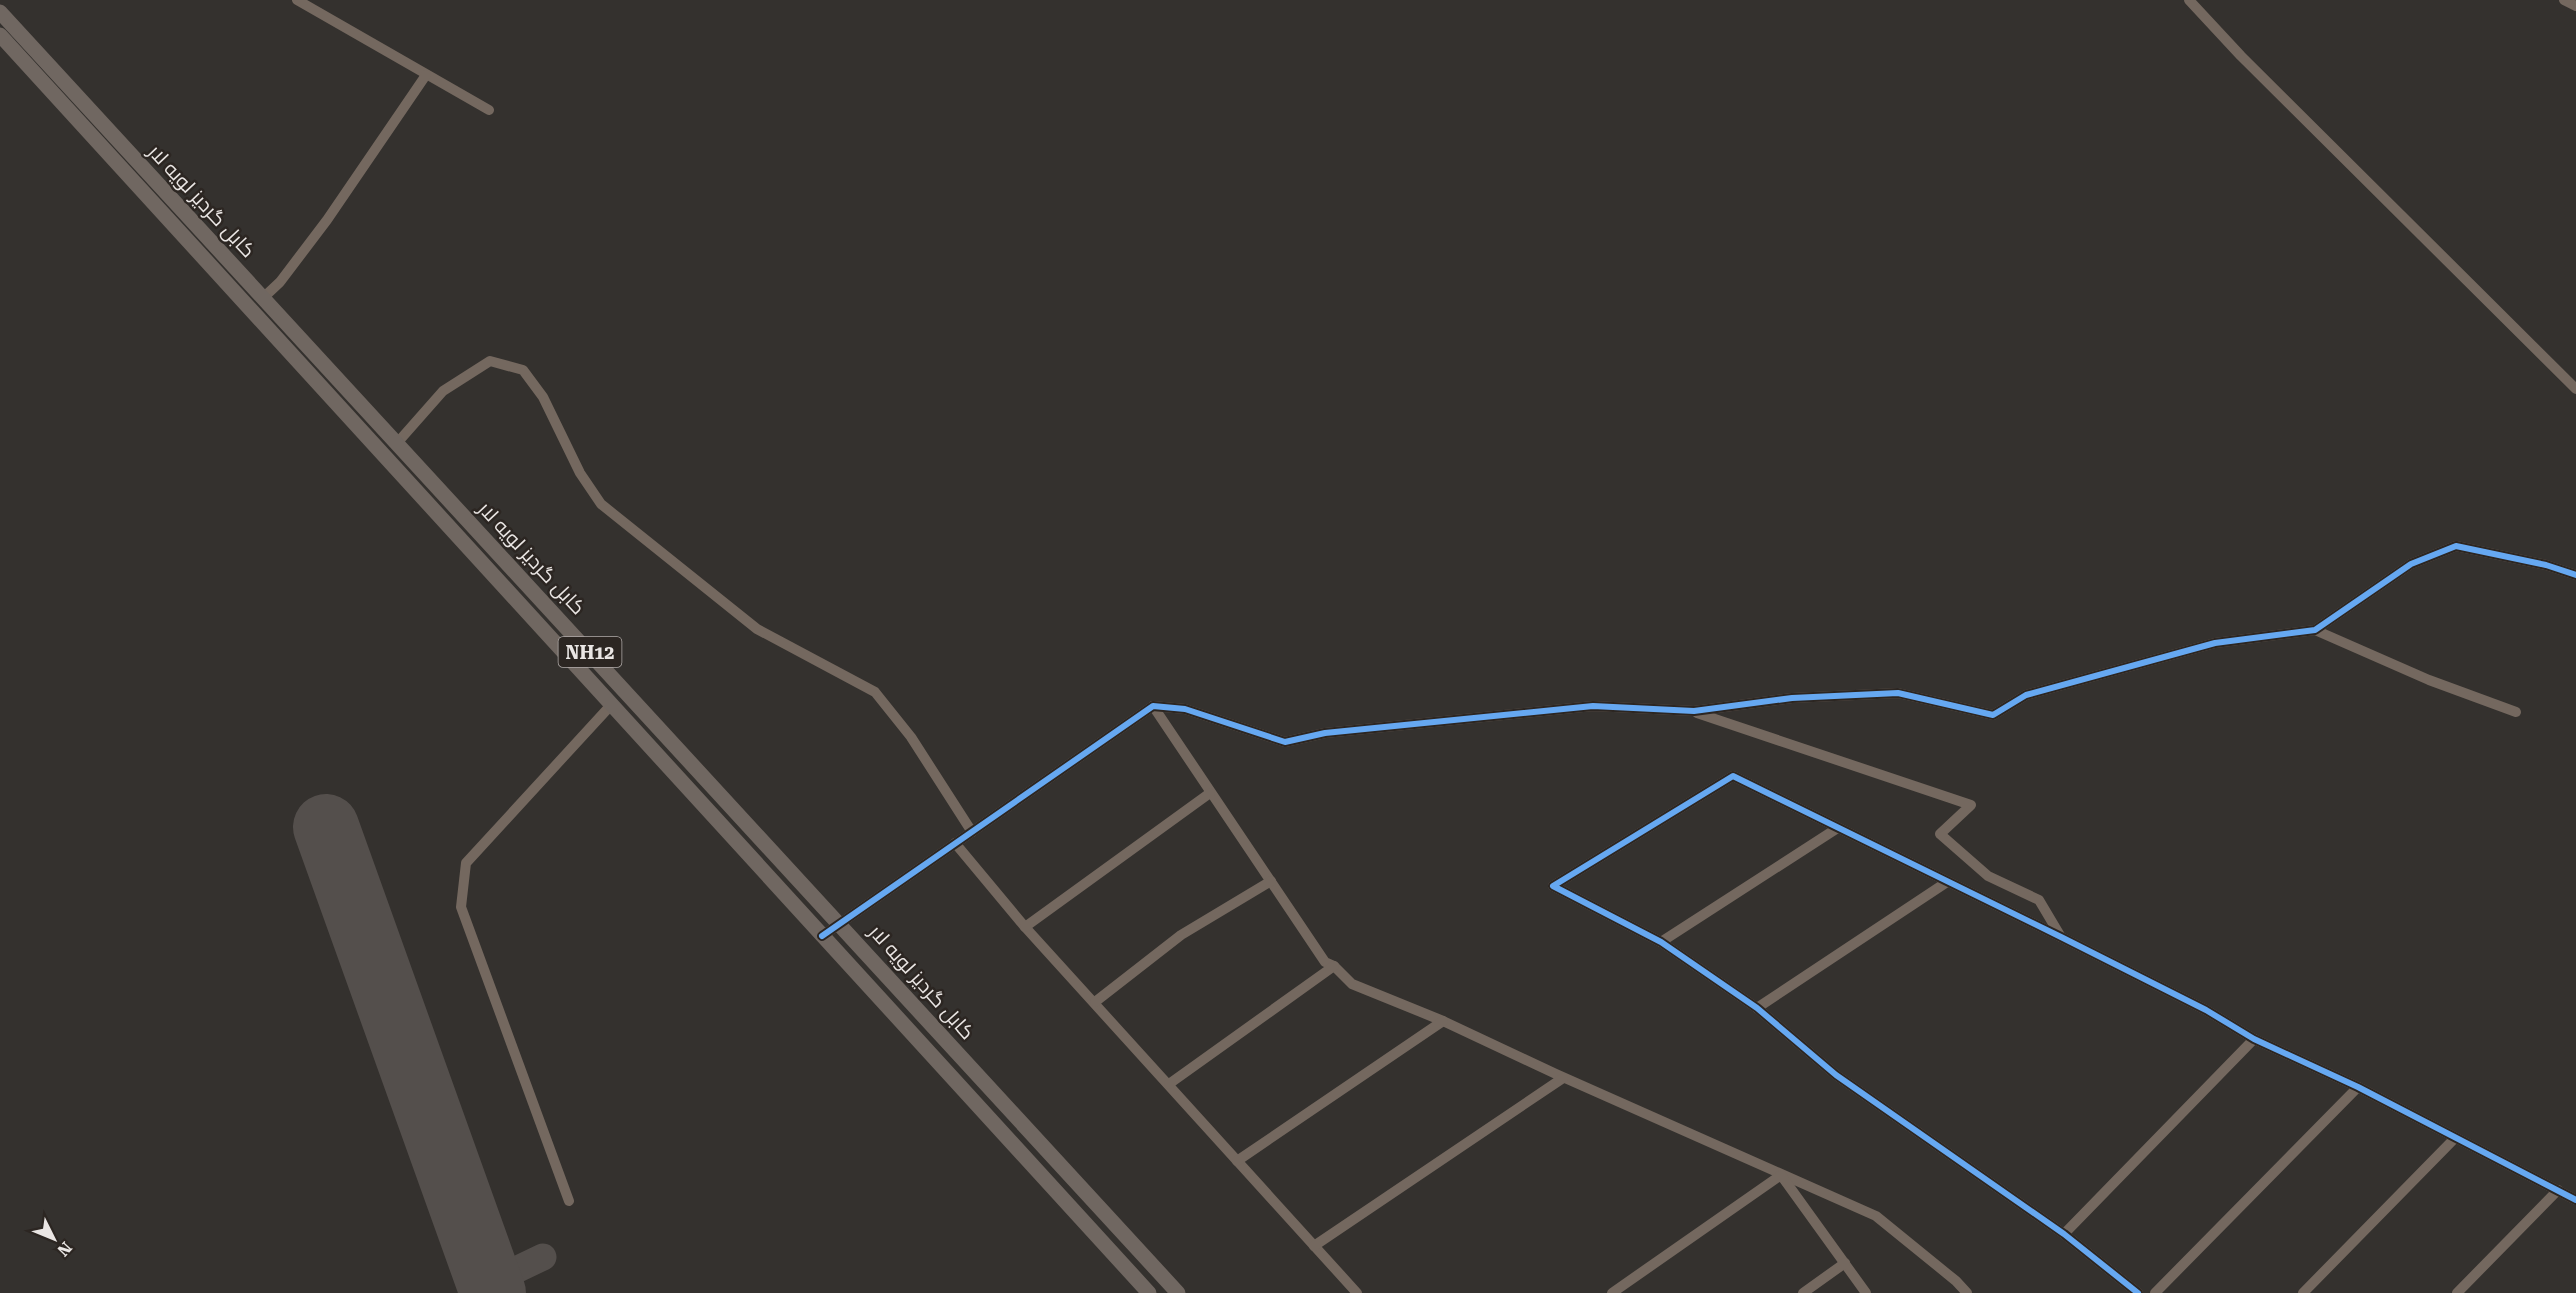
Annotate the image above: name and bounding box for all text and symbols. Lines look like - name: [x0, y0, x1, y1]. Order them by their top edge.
- street label: کابل گردیز لویه لار: [142, 139, 260, 263]
- street label: کابل گردیز لویه لار: [472, 496, 590, 620]
- road number: NH12: [558, 637, 622, 667]
- street label: کابل گردیز لویه لار: [863, 919, 980, 1045]
- north arrow: [24, 1209, 84, 1269]
- text: N: [53, 1238, 76, 1260]

